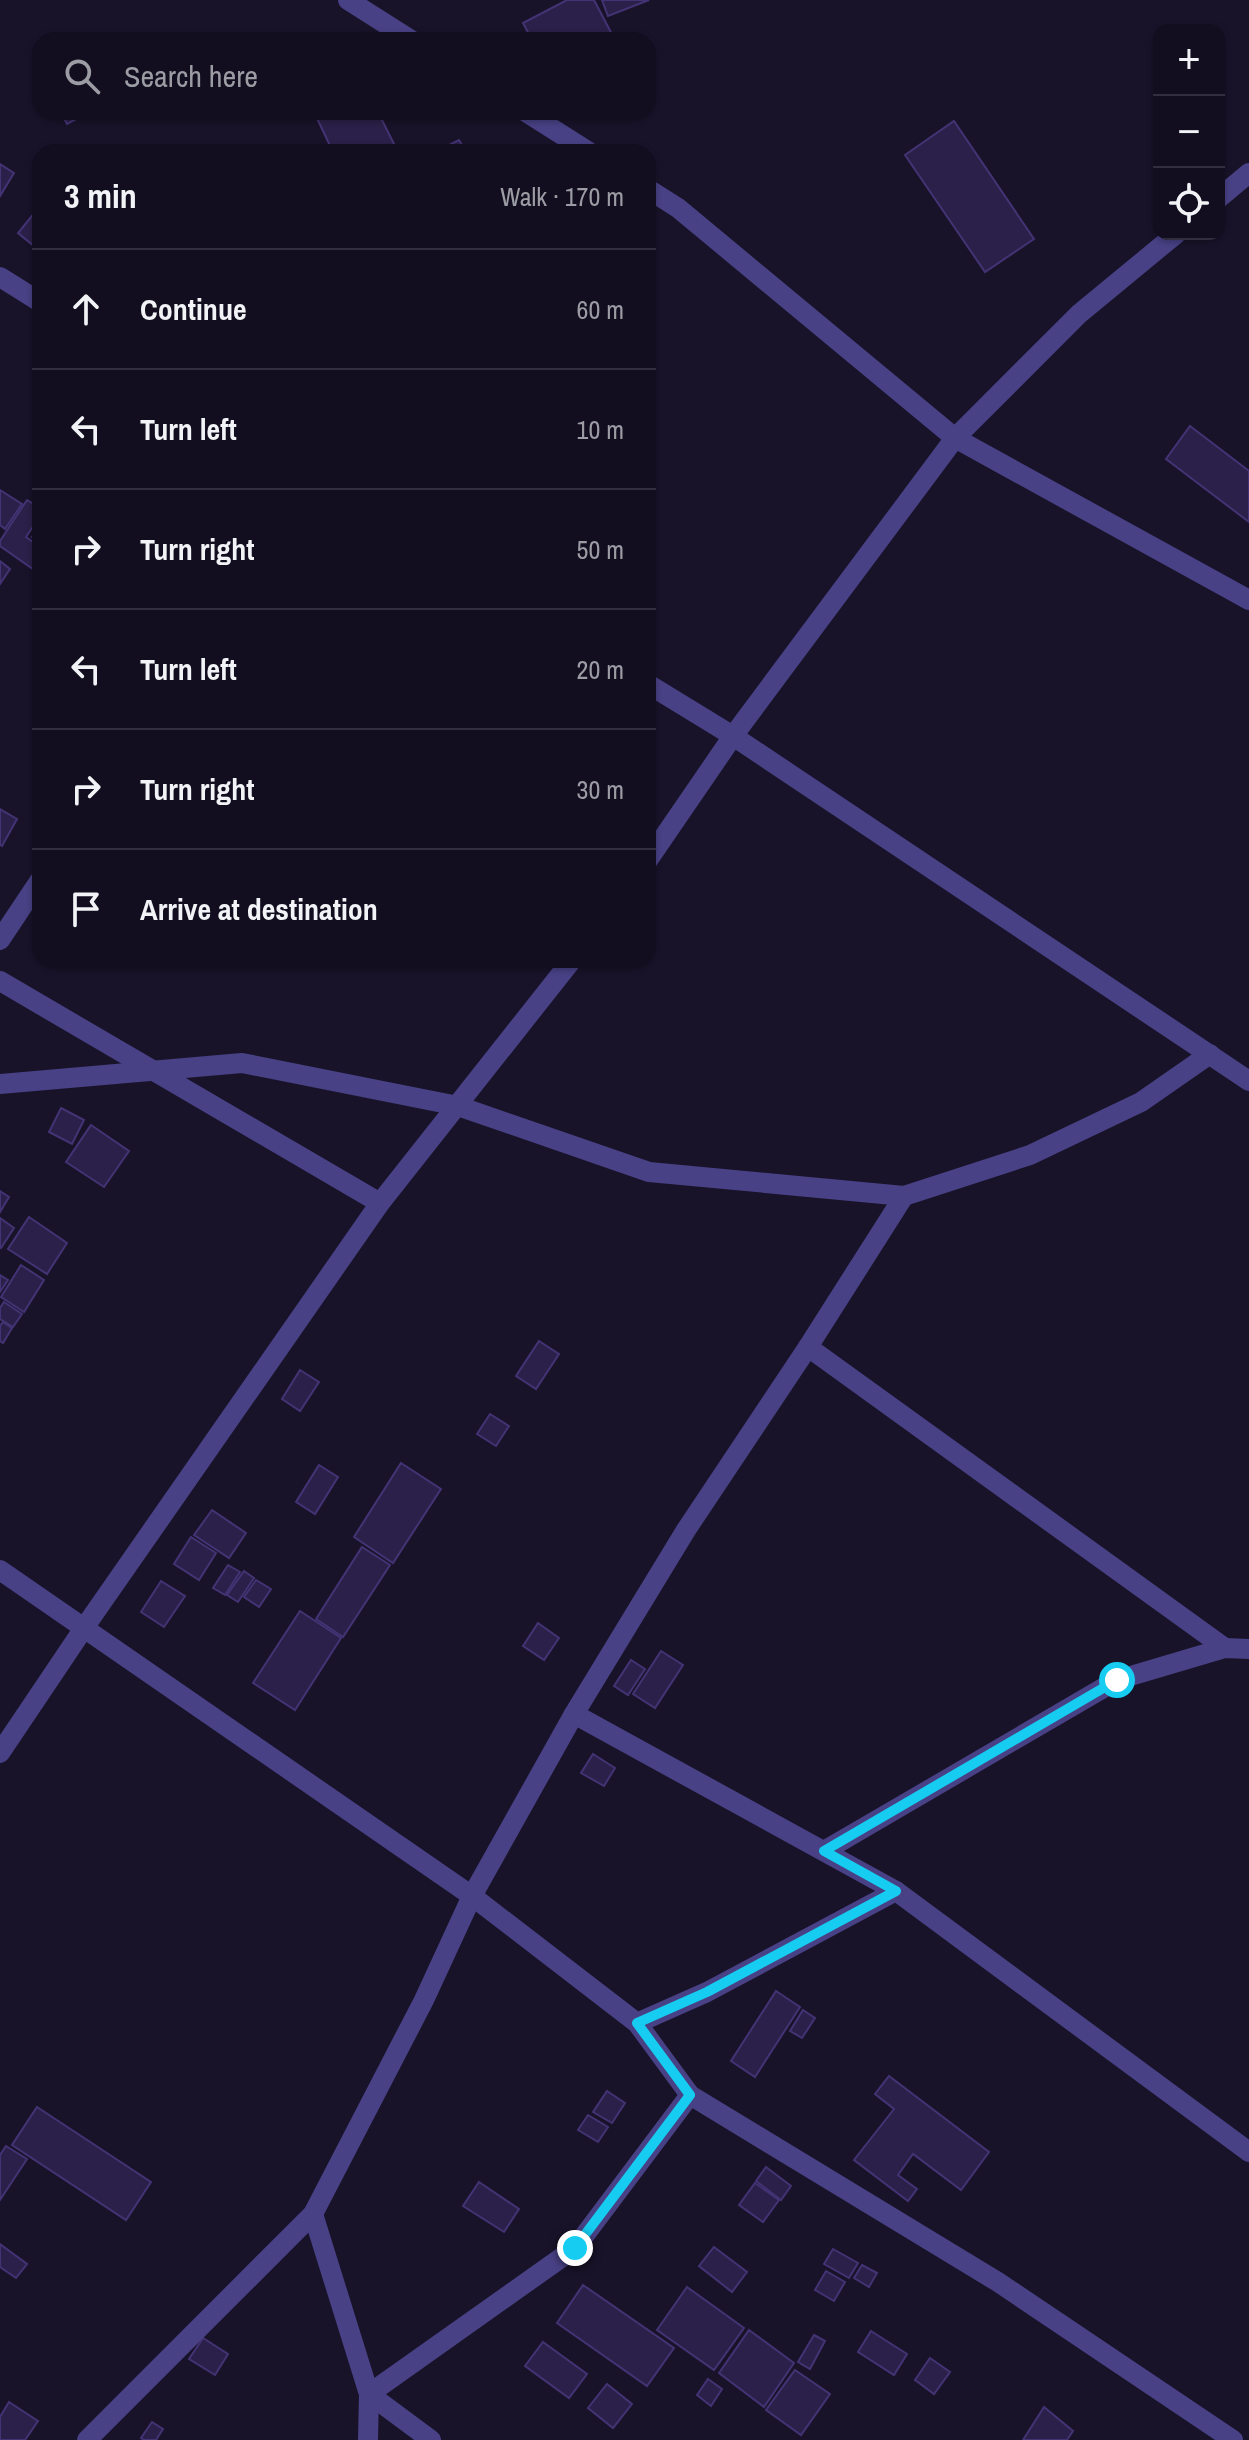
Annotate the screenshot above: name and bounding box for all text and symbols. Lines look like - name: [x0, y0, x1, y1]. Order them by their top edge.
- map controls: [1153, 24, 1225, 240]
- button: +: [1153, 24, 1225, 96]
- search box: [32, 32, 656, 120]
- icon: search: [60, 54, 104, 98]
- text: Search here: [124, 56, 258, 96]
- button: −: [1153, 96, 1225, 168]
- button: locate: [1153, 168, 1225, 240]
- text: 3 min: [64, 173, 137, 219]
- text: Walk · 170 m: [500, 179, 624, 214]
- icon: ahead: [64, 287, 108, 331]
- text: Continue: [140, 289, 247, 329]
- text: 60 m: [577, 292, 624, 327]
- icon: left: [64, 407, 108, 451]
- text: Turn left: [140, 409, 237, 449]
- text: 10 m: [577, 412, 624, 447]
- icon: right: [64, 527, 108, 571]
- text: Turn right: [140, 529, 254, 569]
- text: 50 m: [577, 532, 624, 567]
- icon: left: [64, 647, 108, 691]
- text: Turn left: [140, 649, 237, 689]
- text: 20 m: [577, 652, 624, 687]
- icon: right: [64, 767, 108, 811]
- text: Turn right: [140, 769, 254, 809]
- text: 30 m: [577, 772, 624, 807]
- icon: arrive: [64, 887, 108, 931]
- text: Arrive at destination: [140, 889, 378, 929]
- route start: [1099, 1662, 1135, 1698]
- route end: [557, 2230, 593, 2266]

